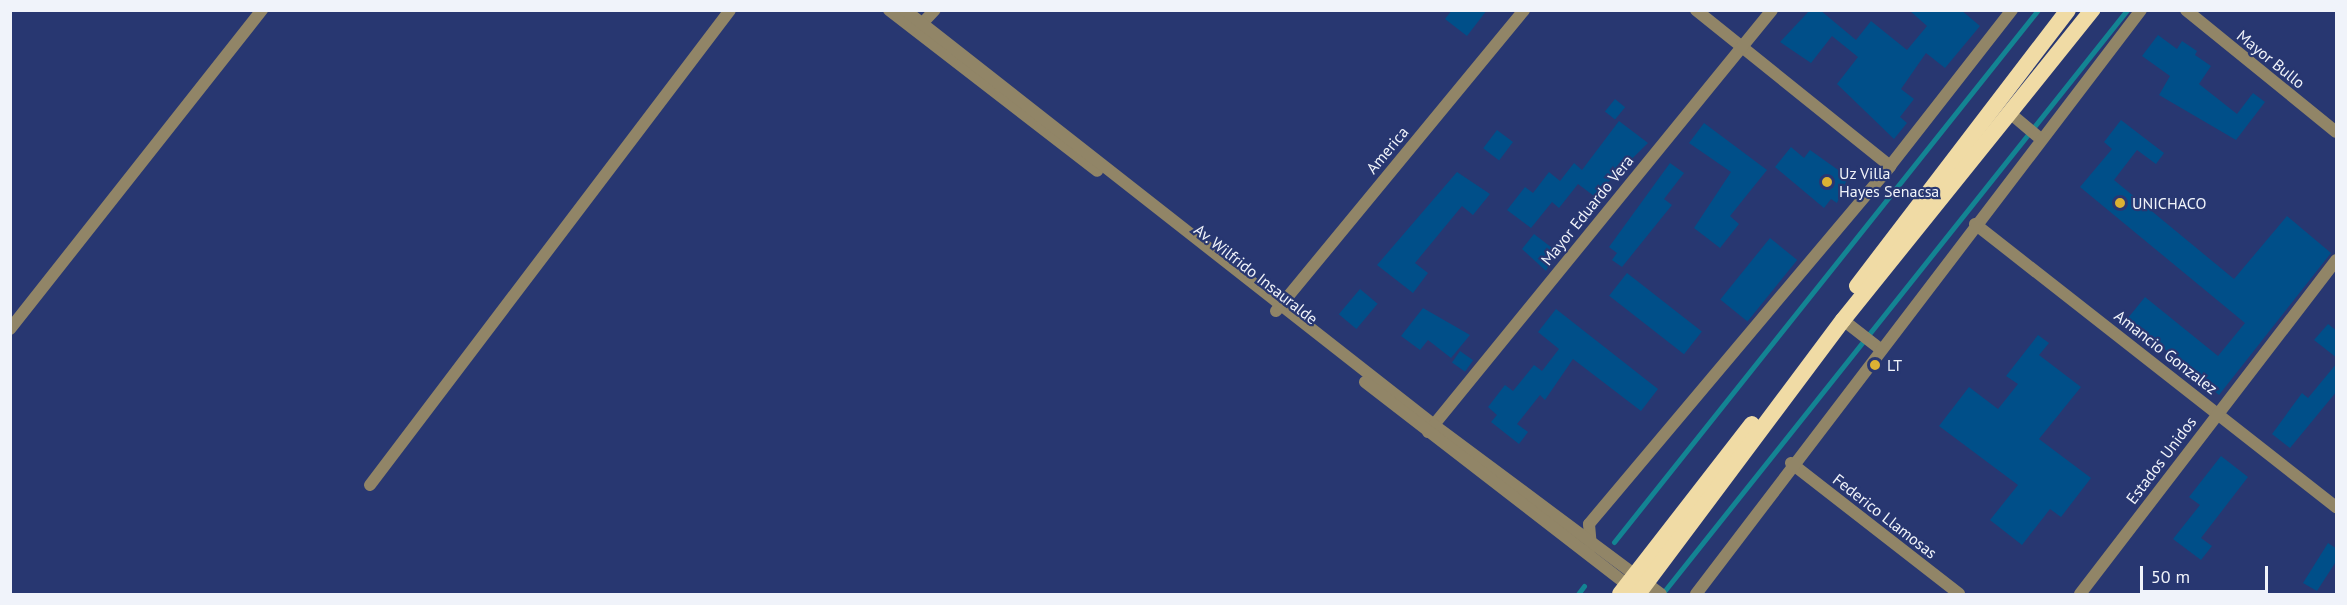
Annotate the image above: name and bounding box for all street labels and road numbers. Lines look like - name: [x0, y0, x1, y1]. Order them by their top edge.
- street label: Mayor Bullo: [2233, 26, 2309, 92]
- street label: America: [1362, 123, 1412, 177]
- street label: Mayor Eduardo Vera: [1537, 151, 1637, 269]
- street label: Av. Wilfrido Insauralde: [1190, 219, 1322, 329]
- street label: Amancio Gonzalez: [2111, 306, 2221, 398]
- street label: Estados Unidos: [2122, 413, 2200, 507]
- street label: Federico Llamosas: [1829, 470, 1941, 562]

